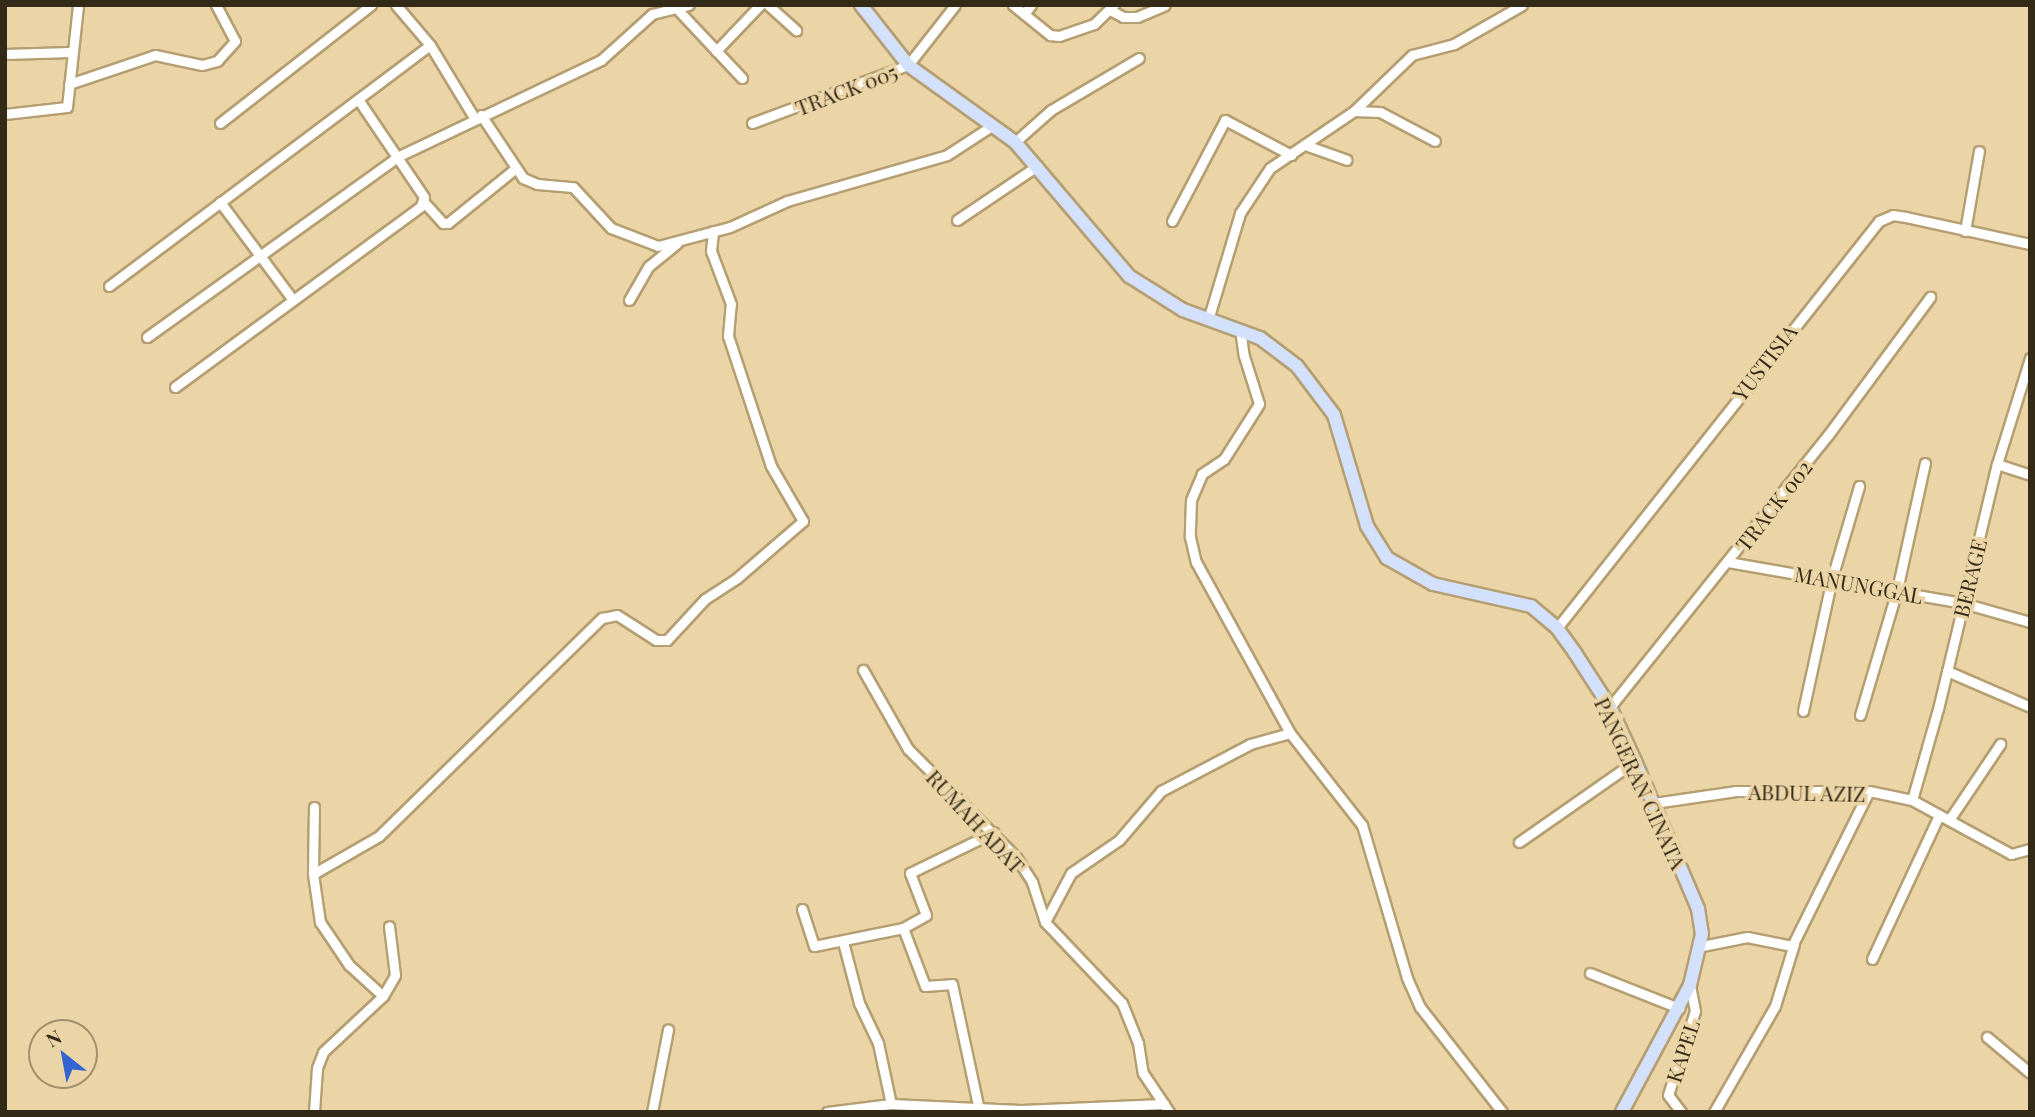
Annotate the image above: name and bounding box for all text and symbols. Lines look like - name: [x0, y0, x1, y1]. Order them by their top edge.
- street label: TRACK 005: [792, 58, 900, 120]
- street label: YUSTISIA: [1726, 319, 1802, 405]
- street label: TRACK 002: [1730, 455, 1816, 555]
- street label: BERAGE: [1947, 536, 1991, 620]
- street label: MANUNGGAL: [1793, 560, 1925, 608]
- street label: PANGERAN CINATA: [1590, 693, 1692, 873]
- street label: RUMAH ADAT: [922, 764, 1030, 878]
- street label: ABDUL AZIZ: [1748, 778, 1866, 806]
- street label: KAPEL: [1660, 1017, 1704, 1085]
- north arrow: [28, 1019, 98, 1089]
- text: N: [41, 1023, 66, 1052]

